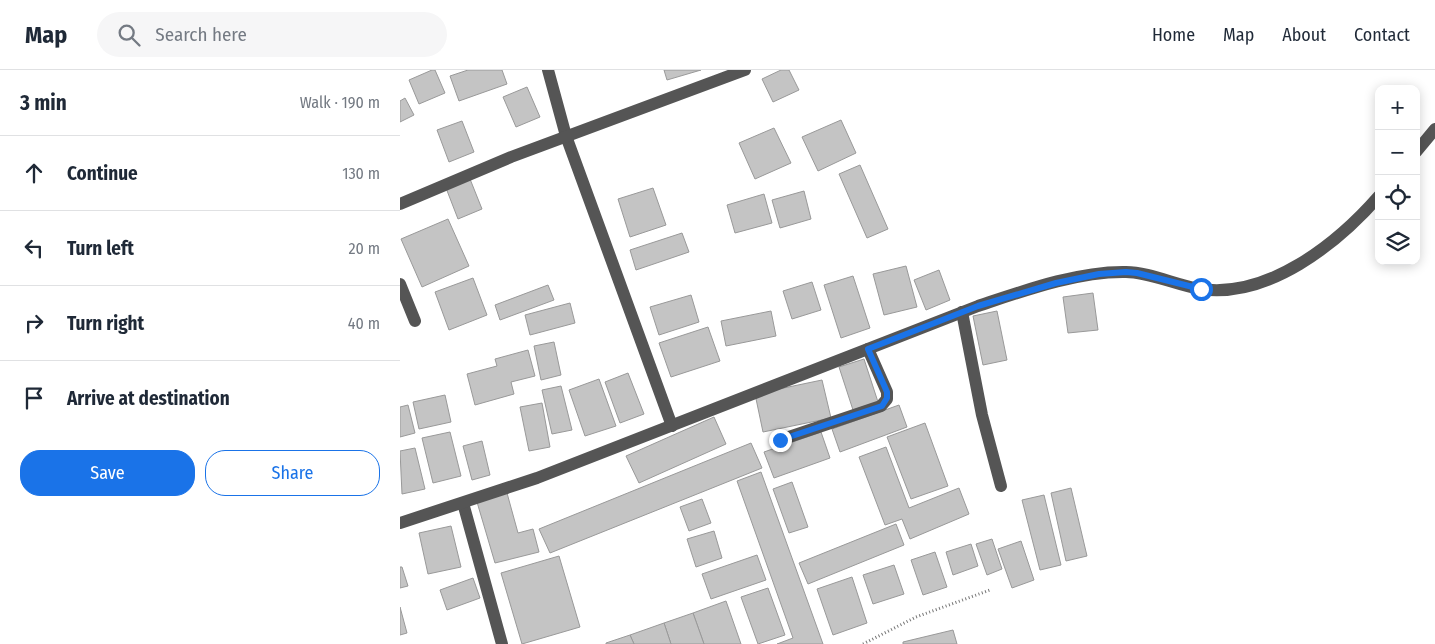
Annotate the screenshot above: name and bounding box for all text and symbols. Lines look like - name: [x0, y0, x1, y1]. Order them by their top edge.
- search box: [97, 12, 447, 57]
- text: Map: [25, 21, 67, 49]
- icon: search: [115, 21, 143, 49]
- text: Search here: [155, 23, 247, 46]
- text: Home: [1152, 24, 1195, 46]
- text: Map: [1223, 24, 1254, 46]
- text: About: [1282, 24, 1326, 46]
- text: Contact: [1354, 24, 1410, 46]
- map controls: [1375, 85, 1420, 265]
- button: +: [1375, 85, 1420, 130]
- text: 3 min: [20, 90, 67, 116]
- text: Walk · 190 m: [300, 93, 380, 112]
- button: −: [1375, 130, 1420, 175]
- icon: ahead: [20, 159, 48, 187]
- text: Continue: [67, 162, 138, 185]
- text: 130 m: [342, 164, 380, 183]
- button: locate: [1375, 175, 1420, 220]
- button: layers: [1375, 220, 1420, 265]
- icon: left: [20, 234, 48, 262]
- text: Turn left: [67, 237, 134, 260]
- text: 20 m: [349, 239, 380, 258]
- route start: [1190, 278, 1213, 301]
- icon: right: [20, 309, 48, 337]
- text: Turn right: [67, 312, 144, 335]
- text: 40 m: [348, 314, 380, 333]
- icon: arrive: [20, 384, 48, 412]
- text: Arrive at destination: [67, 387, 230, 410]
- route end: [769, 429, 792, 452]
- button: Save: [20, 450, 195, 496]
- button: Share: [205, 450, 380, 496]

